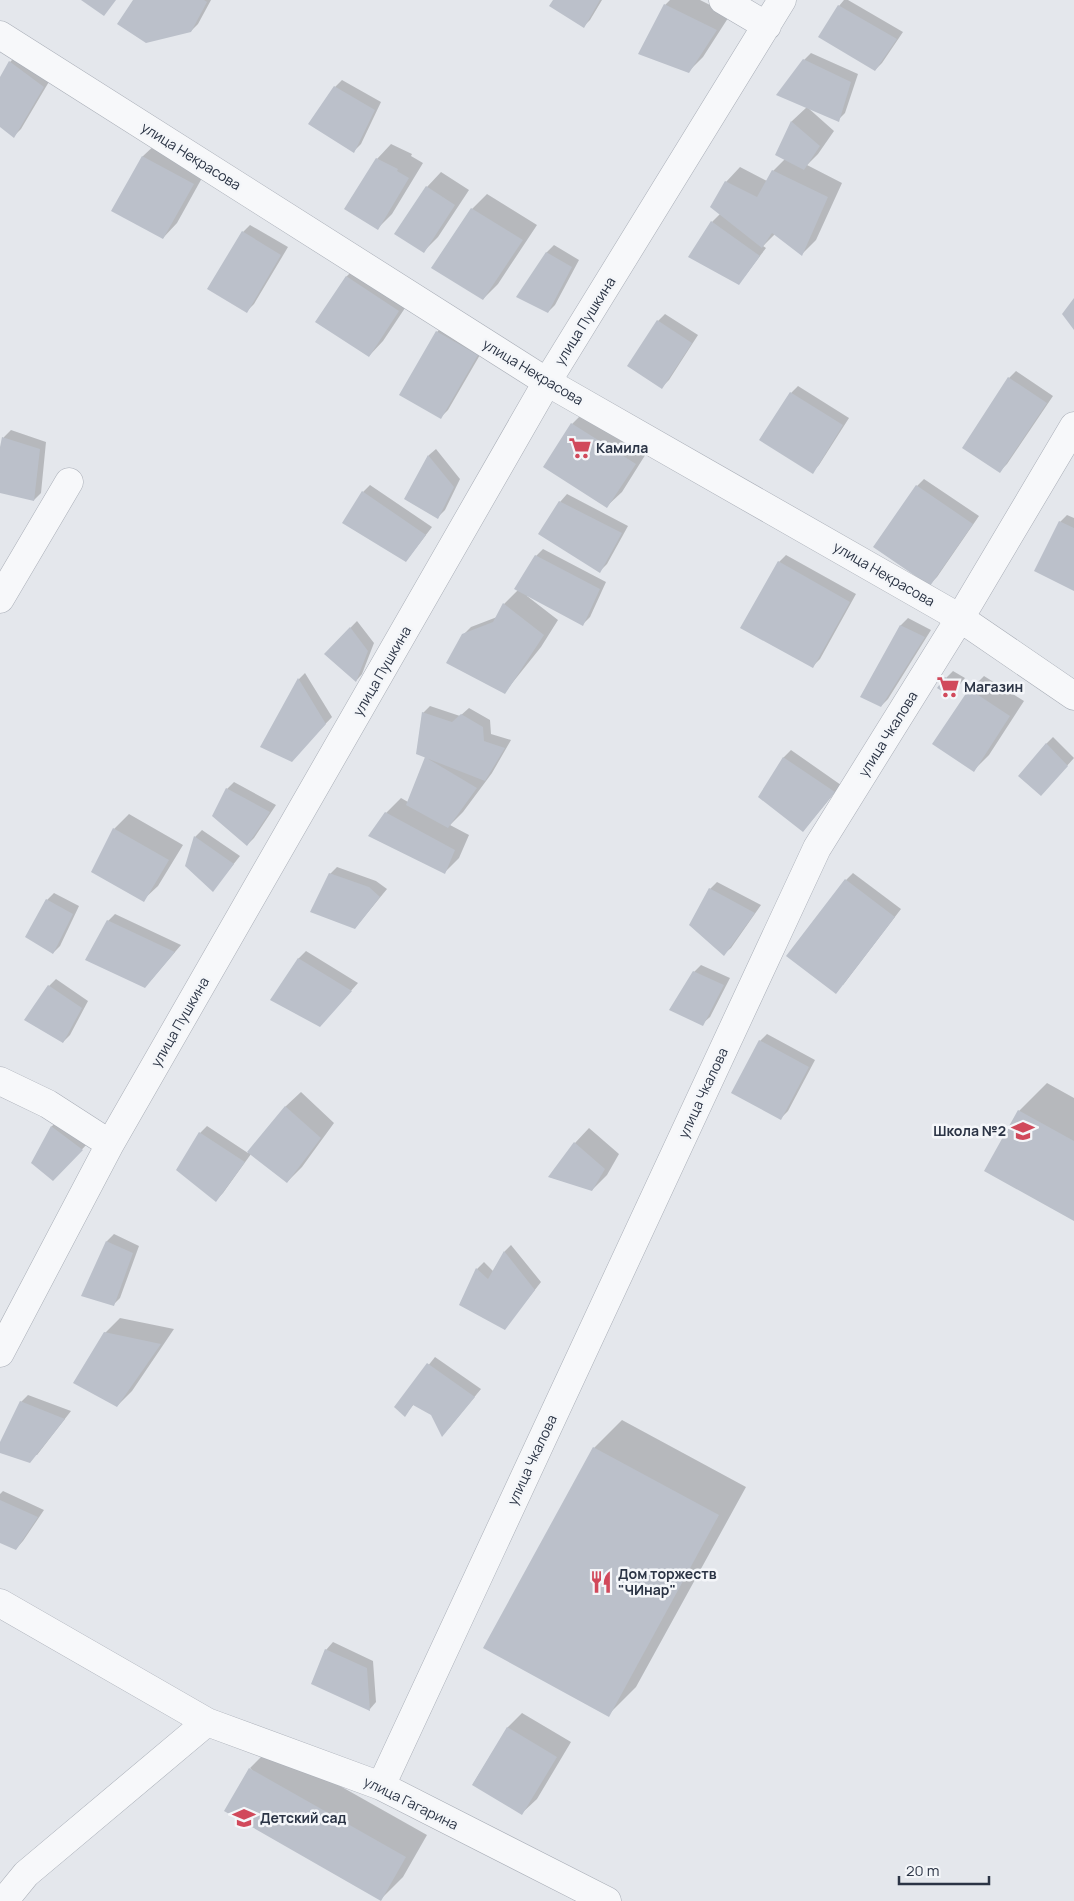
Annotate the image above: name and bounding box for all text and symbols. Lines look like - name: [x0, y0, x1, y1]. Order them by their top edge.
- street label: улица Некрасова: [138, 117, 245, 194]
- street label: улица Пушкина: [550, 273, 619, 369]
- street label: улица Некрасова: [479, 334, 587, 409]
- supermarket icon: Камила: [567, 435, 593, 461]
- place label: Камила: [596, 438, 648, 457]
- street label: улица Некрасова: [830, 537, 938, 610]
- street label: улица Пушкина: [348, 622, 415, 719]
- supermarket icon: Магазин: [935, 674, 961, 700]
- place label: Магазин: [964, 677, 1023, 696]
- street label: улица Чкалова: [854, 687, 922, 780]
- street label: улица Пушкина: [146, 973, 213, 1070]
- street label: улица Чкалова: [673, 1044, 732, 1141]
- school or university icon: Школа №2: [1010, 1118, 1036, 1144]
- place label: Школа №2: [933, 1121, 1006, 1140]
- street label: улица Чкалова: [502, 1411, 561, 1508]
- place label: Дом торжеств "ЧИнар": [618, 1564, 717, 1599]
- restaurant icon: Дом торжеств "ЧИнар": [588, 1569, 614, 1595]
- street label: улица Гагарина: [361, 1771, 462, 1834]
- school or university icon: Детский сад: [231, 1805, 257, 1831]
- place label: Детский сад: [260, 1808, 346, 1827]
- scale bar: [899, 1854, 989, 1886]
- text: 20 m: [906, 1860, 939, 1881]

